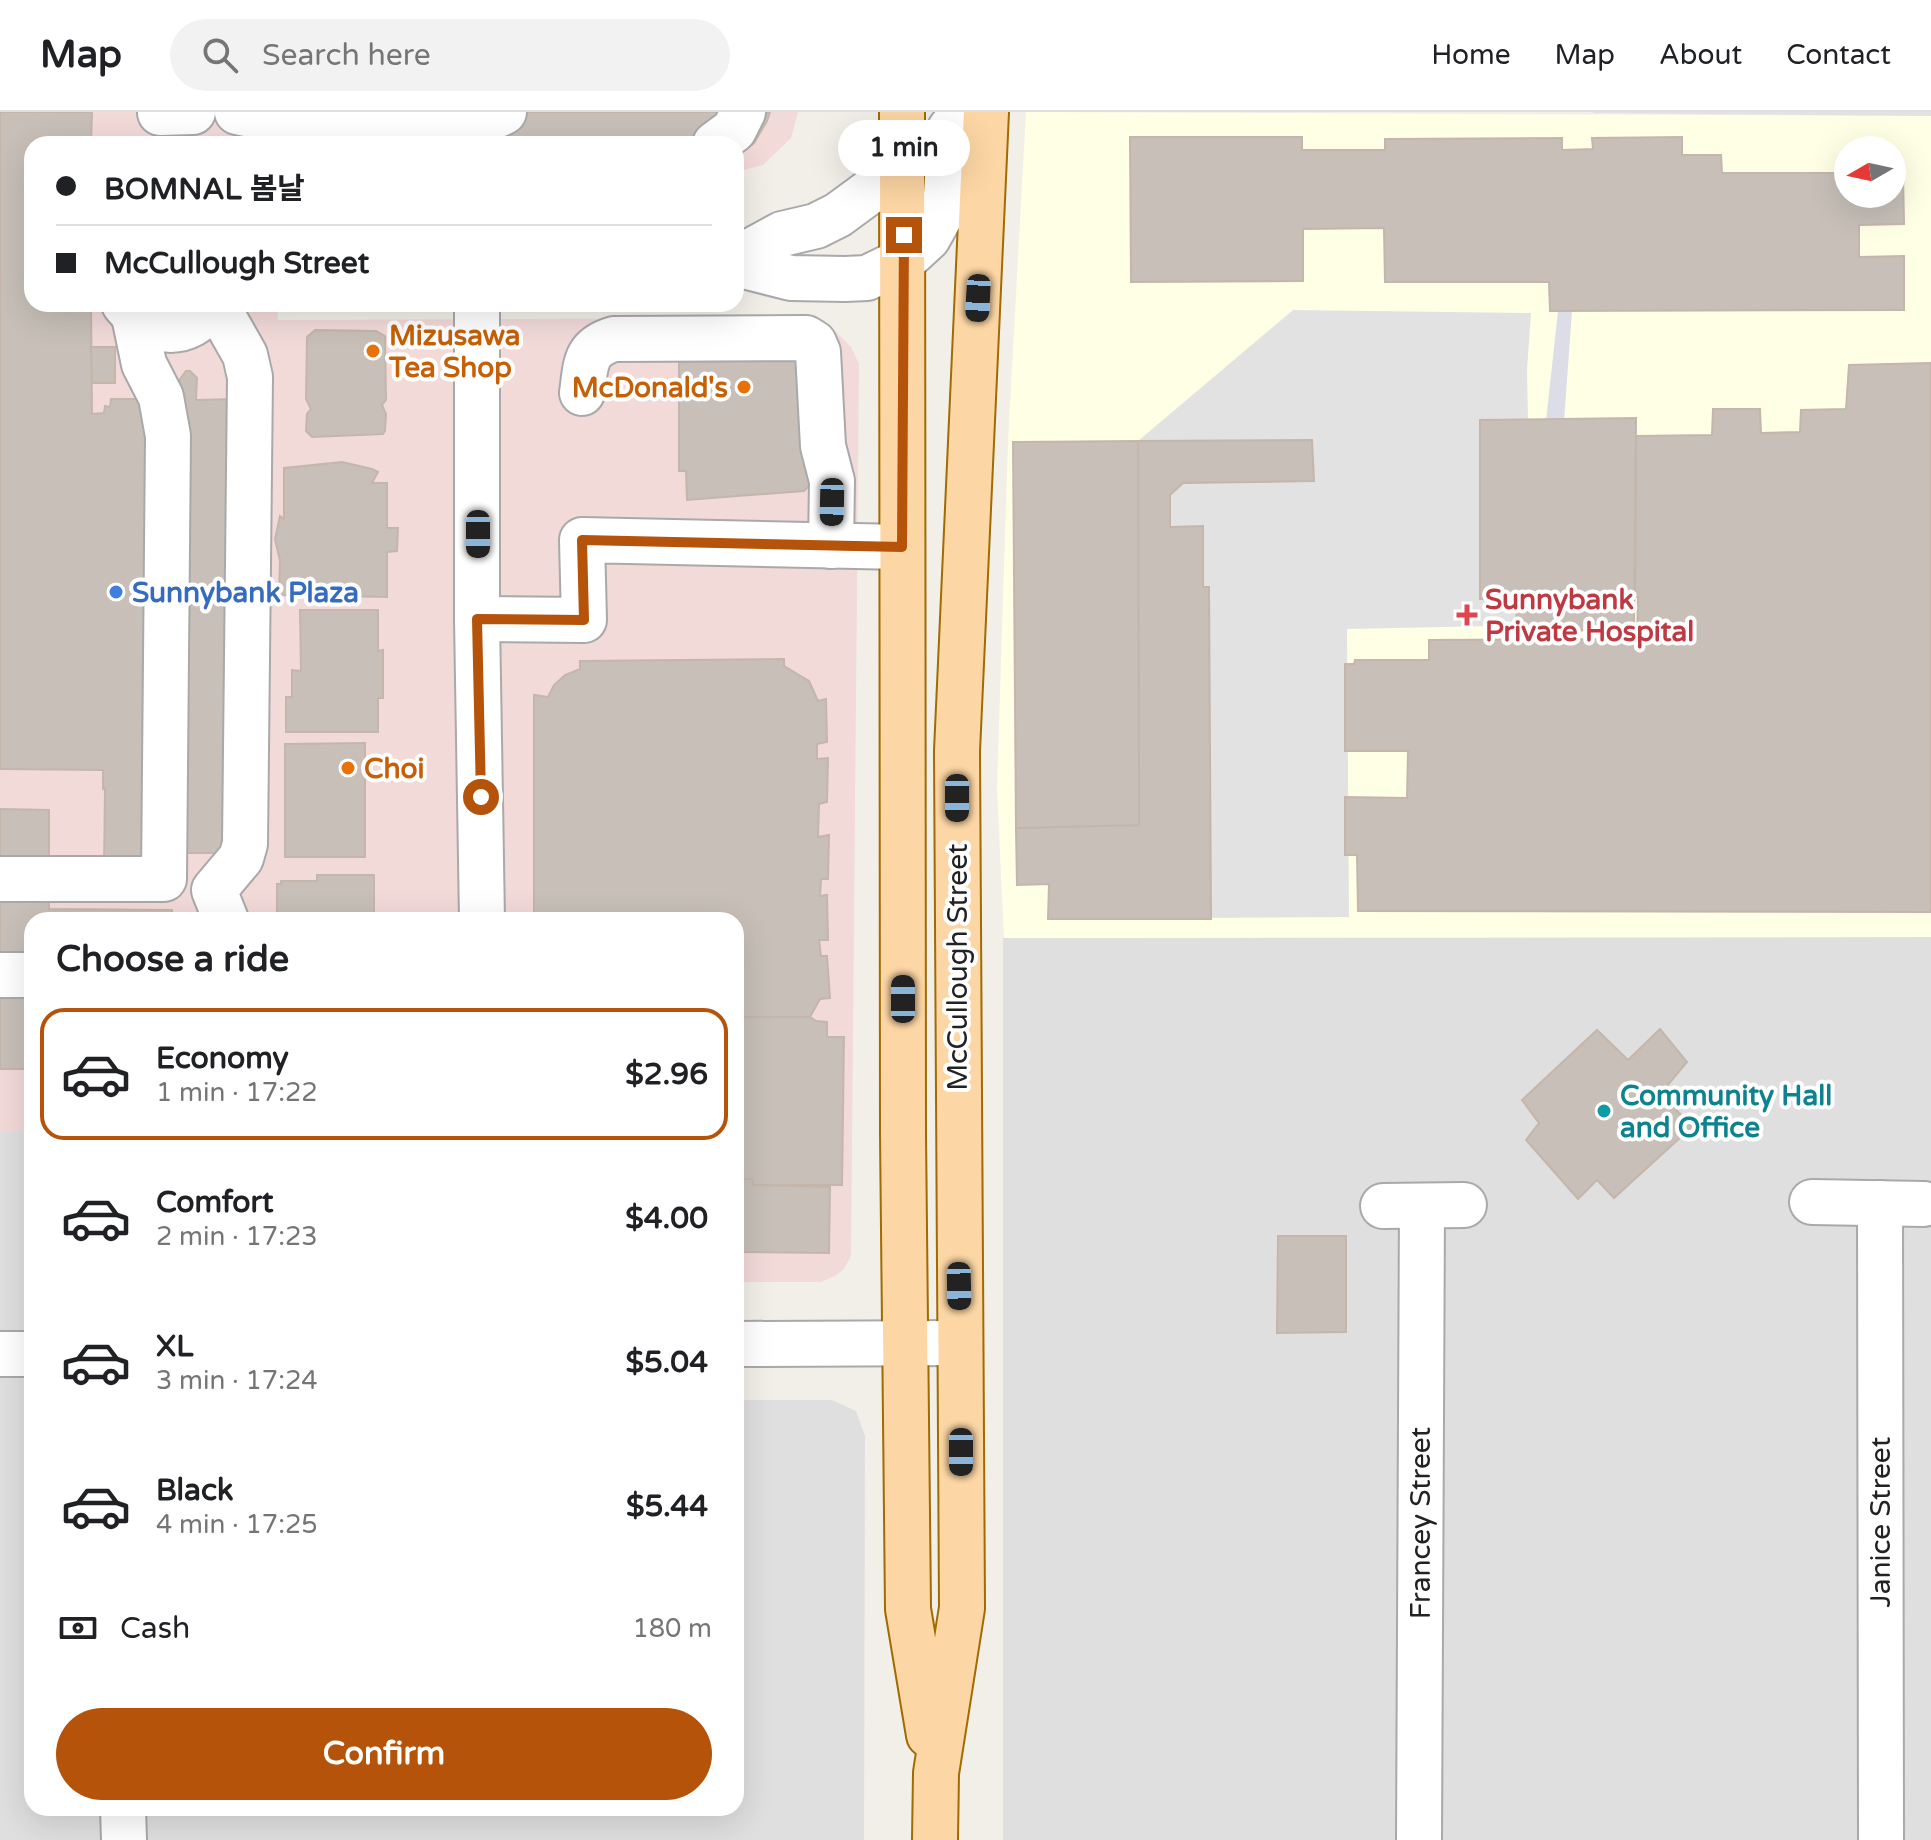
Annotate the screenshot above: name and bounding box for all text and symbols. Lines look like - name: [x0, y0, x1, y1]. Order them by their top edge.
- search box: [170, 19, 730, 91]
- text: Map: [40, 32, 122, 78]
- icon: search: [198, 33, 242, 77]
- text: Search here: [262, 37, 431, 74]
- text: Home: [1431, 38, 1511, 72]
- text: Map: [1555, 38, 1615, 72]
- text: About: [1659, 38, 1742, 72]
- text: Contact: [1786, 38, 1891, 72]
- callout: 1 min: [838, 119, 970, 175]
- text: 1 min: [869, 132, 939, 163]
- north arrow: [1834, 136, 1906, 208]
- map controls: [1834, 136, 1906, 208]
- text: BOMNAL 봄날: [104, 171, 305, 208]
- route end: [886, 217, 922, 253]
- text: McCullough Street: [104, 245, 369, 282]
- car: [965, 273, 991, 323]
- place label: Mizusawa Tea Shop: [388, 319, 520, 385]
- marker: Mizusawa Tea Shop: [364, 342, 382, 360]
- place label: McDonald's: [572, 371, 728, 405]
- marker: McDonald's: [735, 378, 753, 396]
- car: [820, 478, 844, 526]
- car: [466, 510, 490, 558]
- place label: Sunnybank Plaza: [132, 576, 359, 610]
- marker: Sunnybank Plaza: [107, 583, 125, 601]
- place label: Sunnybank Private Hospital: [1485, 583, 1694, 649]
- marker: Sunnybank Private Hospital: [1456, 604, 1478, 626]
- place label: Choi: [364, 752, 425, 786]
- marker: Choi: [339, 759, 357, 777]
- car: [945, 774, 969, 822]
- route start: [463, 779, 499, 815]
- street label: McCullough Street: [941, 843, 975, 1091]
- text: Choose a ride: [56, 938, 289, 981]
- car: [891, 975, 915, 1023]
- icon: car: [60, 1038, 132, 1110]
- text: Economy: [156, 1040, 289, 1077]
- text: $2.96: [625, 1056, 708, 1093]
- text: 1 min · 17:22: [156, 1077, 318, 1108]
- place label: Community Hall and Office: [1620, 1079, 1832, 1145]
- marker: Community Hall and Office: [1595, 1102, 1613, 1120]
- icon: car: [60, 1182, 132, 1254]
- text: Comfort: [156, 1184, 274, 1221]
- text: $4.00: [625, 1200, 708, 1237]
- text: 2 min · 17:23: [156, 1221, 318, 1252]
- car: [947, 1262, 971, 1310]
- icon: car: [60, 1326, 132, 1398]
- text: XL: [156, 1328, 193, 1365]
- text: $5.04: [626, 1344, 708, 1381]
- text: 3 min · 17:24: [156, 1365, 318, 1396]
- street label: Francey Street: [1404, 1426, 1438, 1619]
- car: [949, 1428, 973, 1476]
- street label: Janice Street: [1864, 1436, 1898, 1607]
- icon: car: [60, 1470, 132, 1542]
- text: Black: [156, 1472, 233, 1509]
- text: $5.44: [626, 1488, 708, 1525]
- text: 4 min · 17:25: [156, 1509, 318, 1540]
- icon: cash: [56, 1606, 100, 1650]
- text: Cash: [120, 1610, 190, 1647]
- text: 180 m: [632, 1613, 712, 1644]
- button: Confirm: [56, 1708, 712, 1800]

